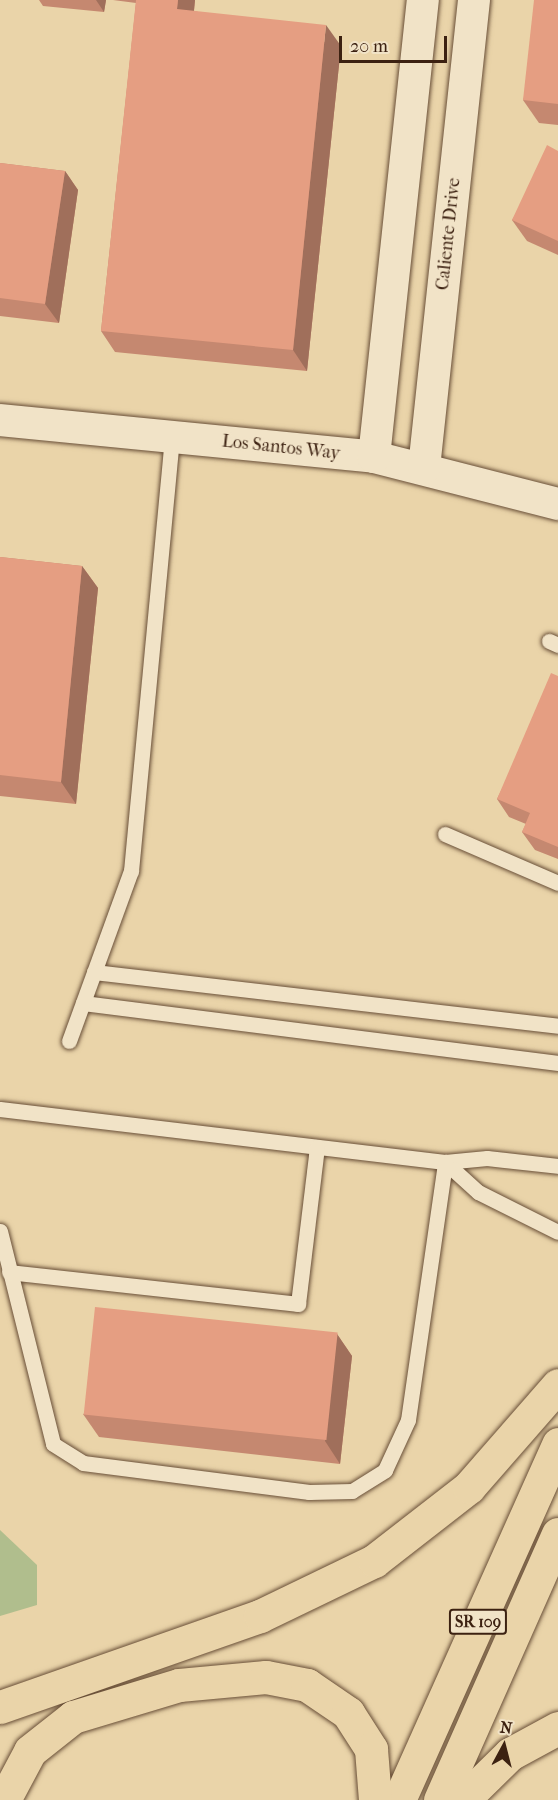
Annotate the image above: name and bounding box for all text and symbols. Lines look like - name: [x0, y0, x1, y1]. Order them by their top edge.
- scale bar: [342, 24, 450, 62]
- text: 20 m: [350, 36, 388, 57]
- street label: Caliente Drive: [432, 177, 466, 291]
- street label: Los Santos Way: [221, 431, 341, 465]
- road number: SR 109: [448, 1609, 508, 1635]
- north arrow: [474, 1716, 534, 1776]
- text: N: [499, 1717, 513, 1738]

